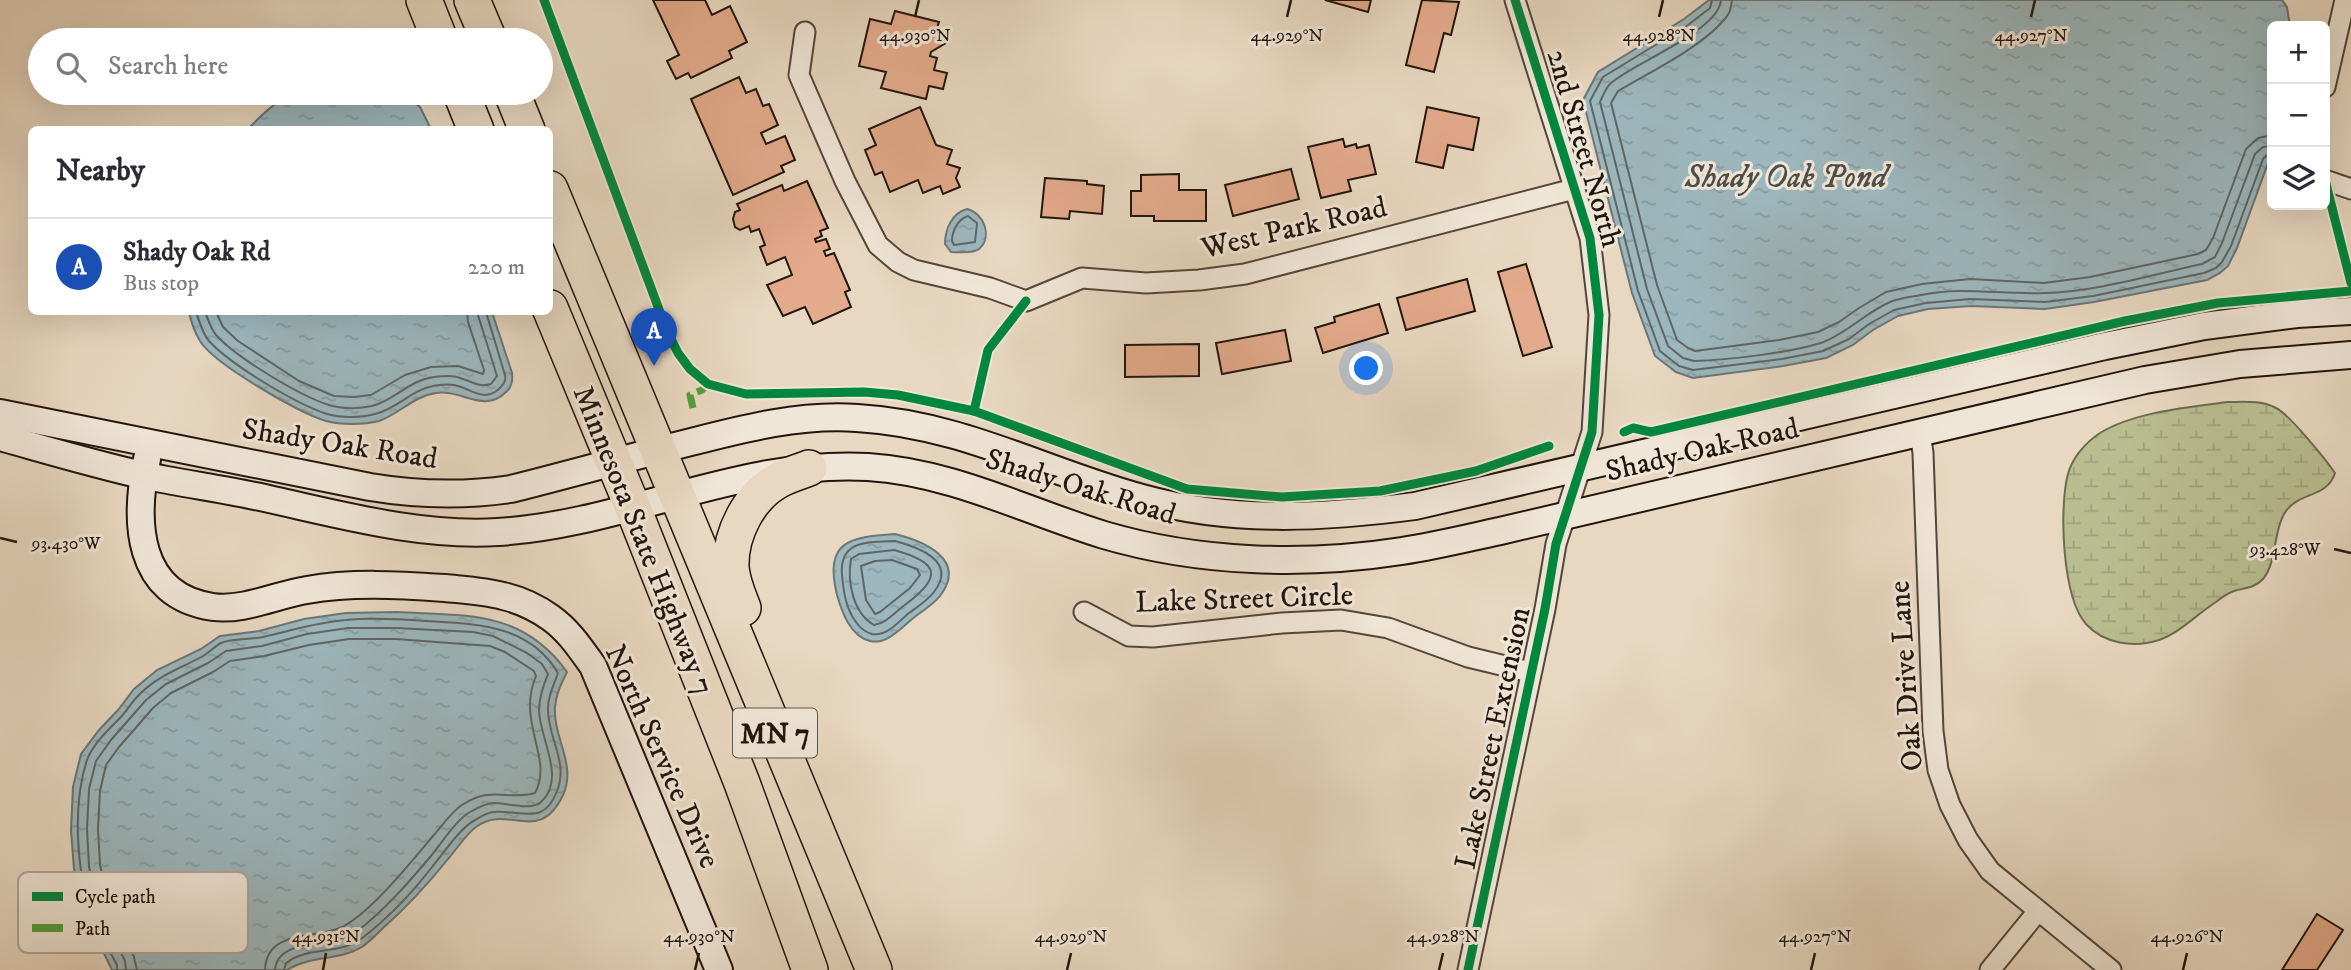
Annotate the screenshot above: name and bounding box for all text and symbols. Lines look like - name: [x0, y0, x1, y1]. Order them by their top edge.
- map controls: [2267, 21, 2330, 210]
- button: +: [2267, 21, 2330, 84]
- text: 44.930°N: [879, 25, 951, 47]
- text: 44.929°N: [1251, 25, 1324, 47]
- text: 44.928°N: [1623, 25, 1696, 47]
- text: 44.927°N: [1995, 25, 2068, 47]
- search box: [28, 28, 553, 105]
- street label: 2nd Street North: [1538, 45, 1630, 252]
- icon: search: [52, 48, 90, 86]
- text: Search here: [108, 50, 228, 83]
- button: −: [2267, 84, 2330, 147]
- button: layers: [2267, 147, 2330, 210]
- text: Nearby: [56, 153, 145, 190]
- water label: Shady Oak Pond: [1684, 158, 1892, 198]
- street label: West Park Road: [1197, 189, 1391, 268]
- text: Shady Oak Rd: [123, 236, 270, 269]
- text: A: [72, 253, 86, 282]
- text: 220 m: [468, 253, 525, 282]
- text: Bus stop: [123, 269, 199, 298]
- pin: A: [631, 308, 677, 366]
- your location: [1349, 351, 1383, 385]
- street label: Minnesota State Highway 7: [564, 381, 722, 700]
- street label: Shady Oak Road: [1602, 410, 1803, 491]
- street label: Shady Oak Road: [240, 411, 440, 478]
- street label: Shady Oak Road: [981, 441, 1180, 534]
- text: 93.430°W: [30, 533, 101, 555]
- text: 93.428°W: [2249, 539, 2321, 561]
- street label: Lake Street Circle: [1134, 577, 1354, 622]
- street label: Oak Drive Lane: [1881, 579, 1932, 772]
- street label: Lake Street Extension: [1448, 604, 1539, 873]
- street label: North Service Drive: [596, 639, 727, 874]
- road number: MN 7: [733, 708, 817, 758]
- legend: [18, 872, 248, 953]
- text: Cycle path: [75, 886, 156, 909]
- text: Path: [75, 918, 110, 941]
- text: 44.931°N: [292, 926, 360, 948]
- text: 44.930°N: [663, 926, 735, 948]
- text: 44.929°N: [1035, 926, 1108, 948]
- text: 44.928°N: [1407, 926, 1480, 948]
- text: 44.927°N: [1779, 926, 1852, 948]
- text: 44.926°N: [2150, 926, 2224, 948]

